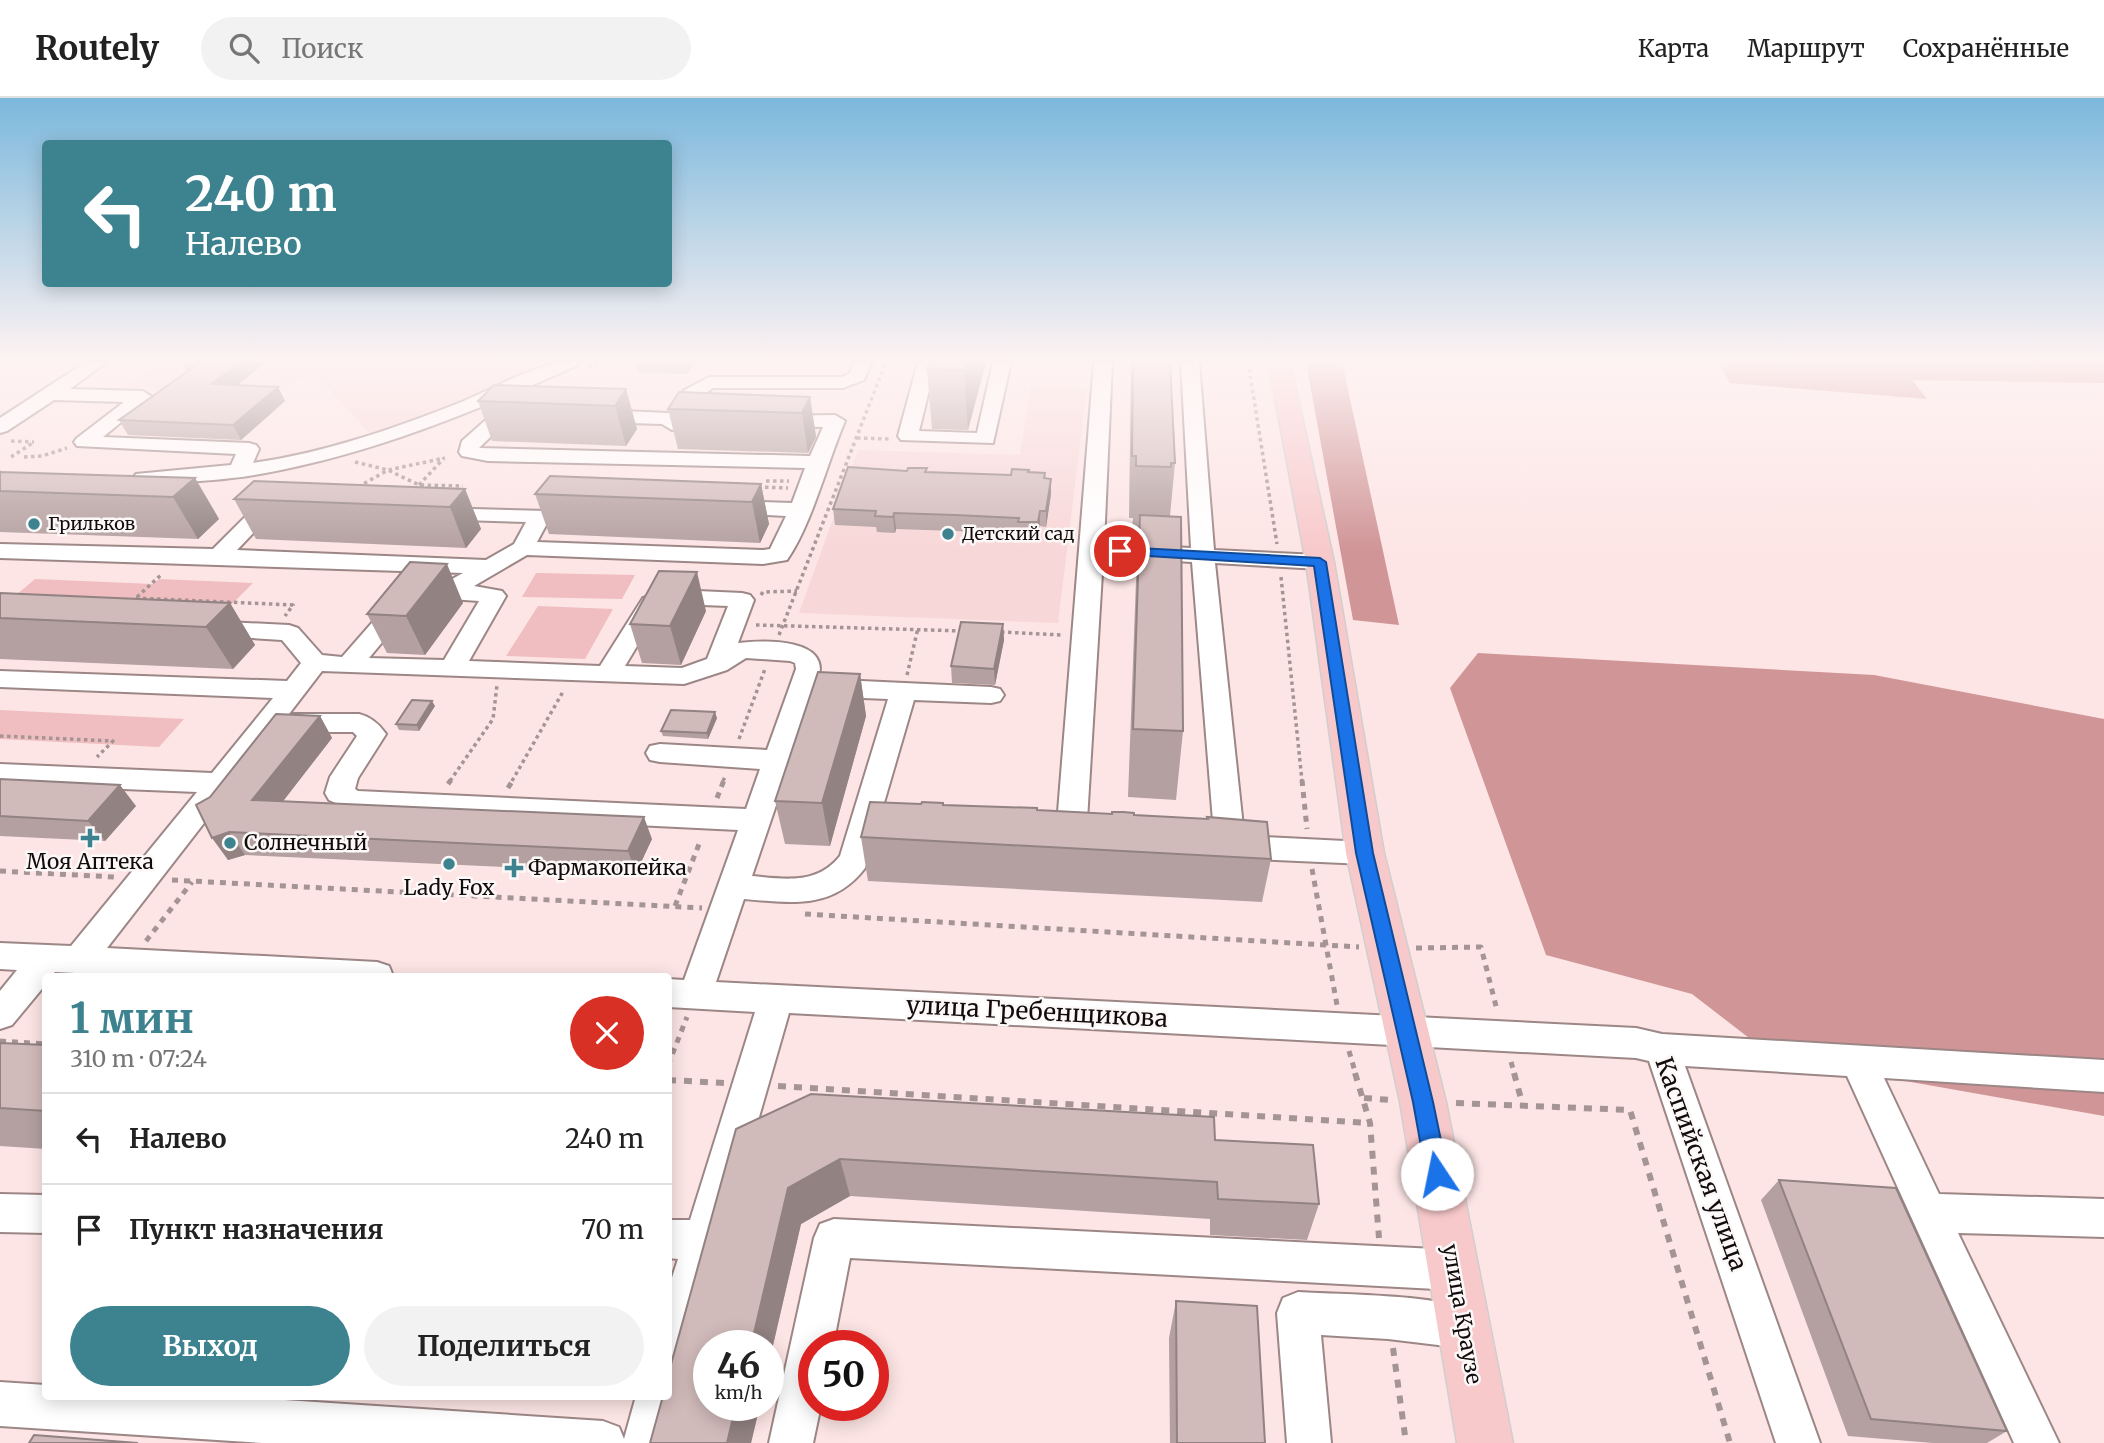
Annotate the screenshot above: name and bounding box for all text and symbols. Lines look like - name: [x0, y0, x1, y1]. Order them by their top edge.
- search box: [201, 17, 691, 80]
- text: Routely: [35, 28, 159, 69]
- icon: search: [225, 29, 263, 67]
- text: Поиск: [281, 32, 363, 65]
- text: Карта: [1638, 33, 1709, 64]
- text: Маршрут: [1747, 33, 1865, 64]
- text: Сохранённые: [1903, 33, 2069, 64]
- text: 240 m: [185, 163, 337, 224]
- icon: left: [70, 168, 161, 259]
- text: Налево: [185, 224, 302, 264]
- place label: Грильков: [48, 512, 136, 535]
- marker: Грильков: [26, 516, 42, 532]
- pin: [1090, 521, 1150, 581]
- place label: Детский сад: [962, 522, 1075, 545]
- marker: Детский сад: [940, 526, 956, 542]
- icon: arrive: [1101, 532, 1139, 570]
- place label: Солнечный: [244, 829, 368, 856]
- marker: Моя Аптека: [82, 830, 98, 846]
- marker: Солнечный: [222, 835, 238, 851]
- place label: Моя Аптека: [26, 848, 154, 875]
- place label: Фармакопейка: [528, 854, 687, 881]
- marker: Lady Fox: [441, 856, 457, 872]
- marker: Фармакопейка: [506, 860, 522, 876]
- place label: Lady Fox: [403, 874, 495, 901]
- street label: улица Гребенщикова: [905, 989, 1169, 1034]
- text: 1 мин: [70, 992, 194, 1044]
- button: close: [570, 996, 644, 1070]
- text: 310 m · 07:24: [70, 1044, 207, 1073]
- street label: Каспийская улица: [1648, 1053, 1755, 1275]
- icon: left: [70, 1120, 108, 1158]
- text: Налево: [129, 1122, 227, 1155]
- text: 240 m: [565, 1122, 644, 1155]
- position arrow: [1400, 1137, 1474, 1211]
- icon: arrive: [70, 1211, 108, 1249]
- text: Пункт назначения: [129, 1213, 383, 1246]
- text: 70 m: [581, 1213, 644, 1246]
- street label: улица Краузе: [1437, 1242, 1488, 1386]
- button: Выход: [70, 1306, 350, 1386]
- button: Поделиться: [364, 1306, 644, 1386]
- speed limit sign: 50: [798, 1330, 889, 1421]
- text: 46: [717, 1344, 760, 1388]
- text: km/h: [715, 1381, 762, 1404]

